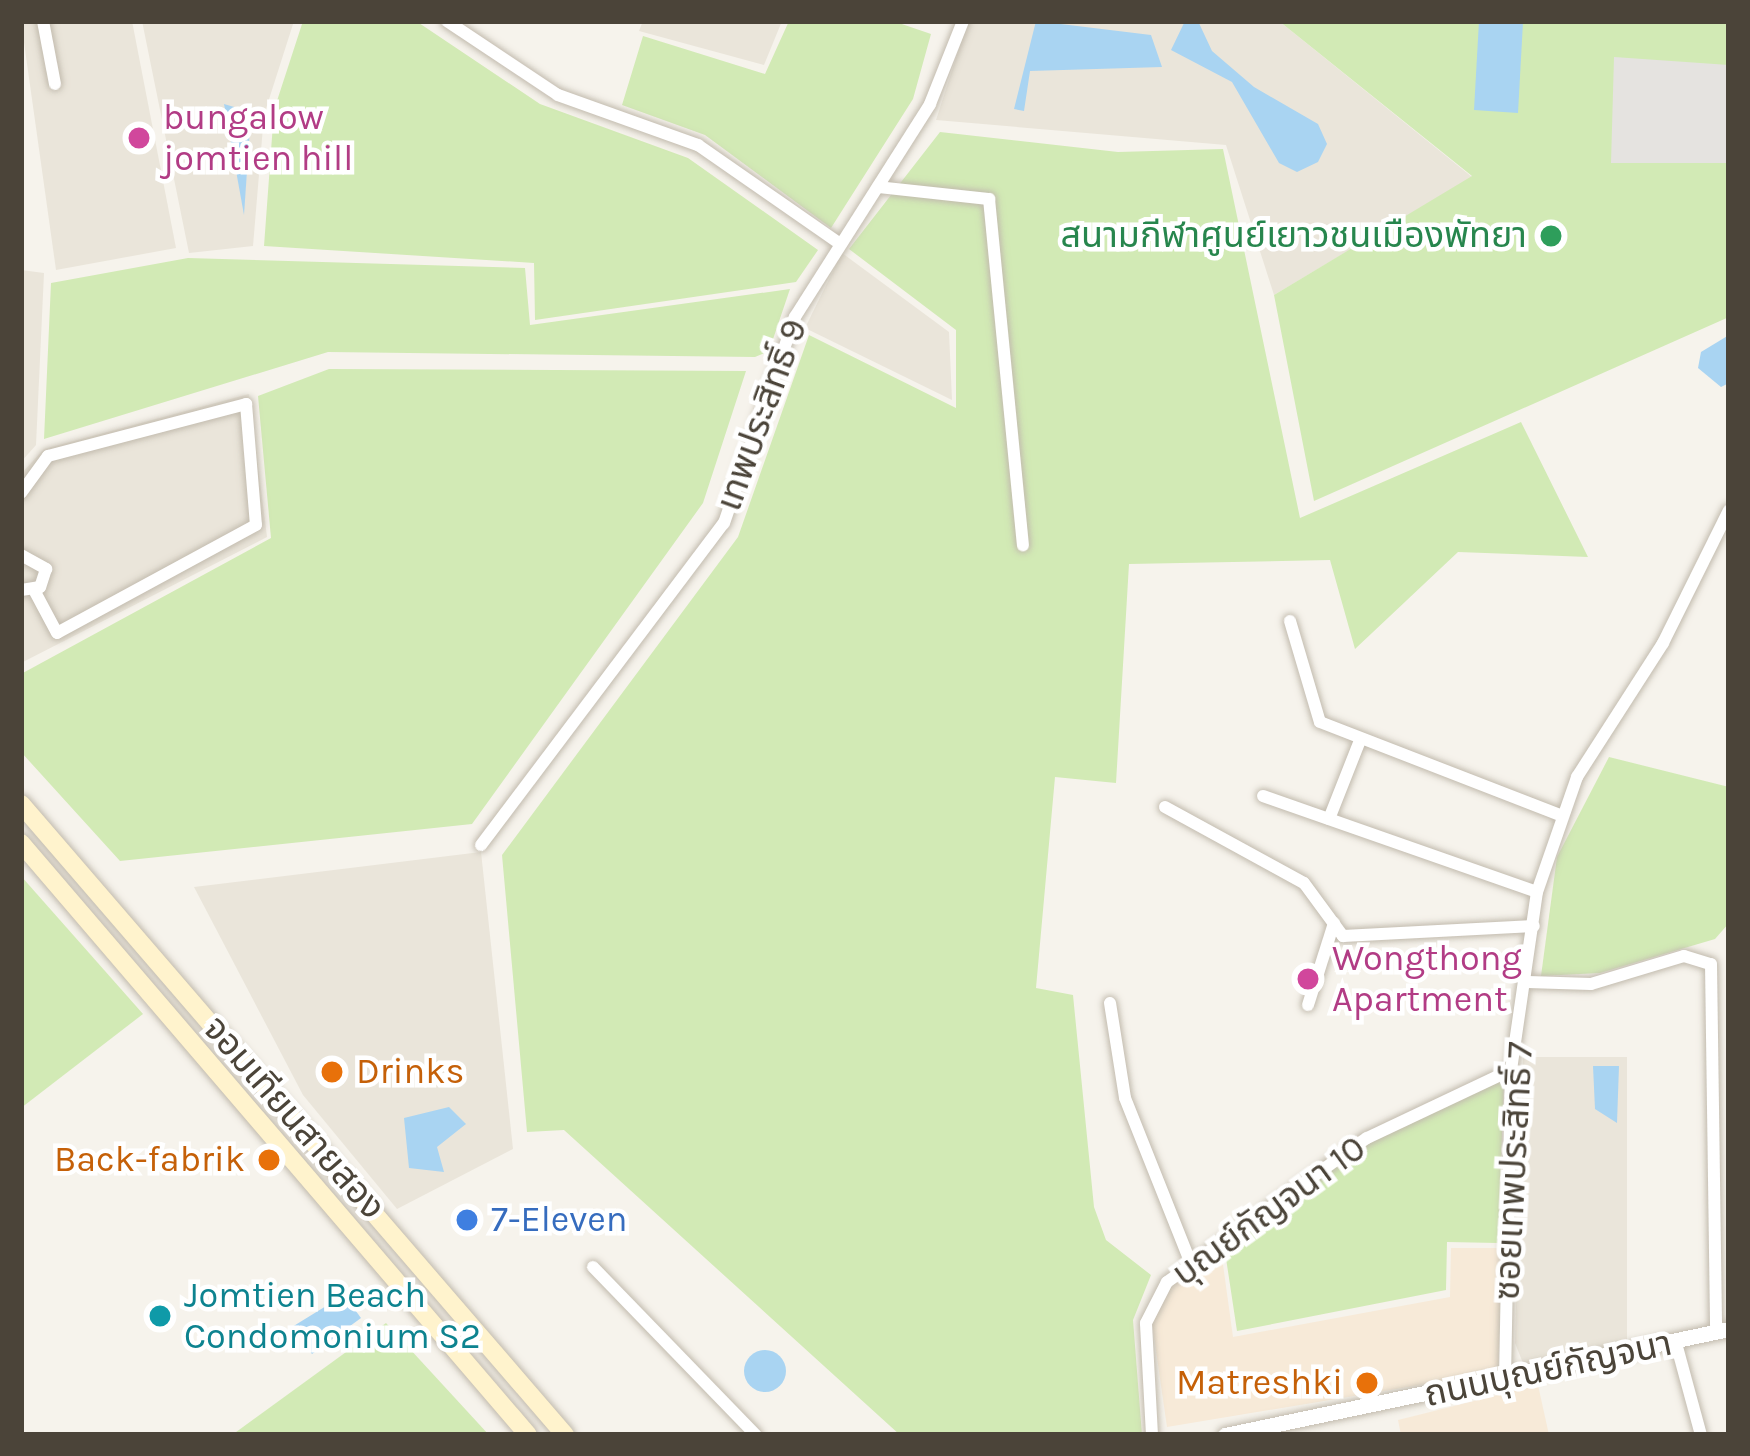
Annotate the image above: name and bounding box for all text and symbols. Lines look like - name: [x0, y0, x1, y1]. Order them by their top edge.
- place label: bungalow jomtien hill: [163, 95, 353, 180]
- marker: bungalow jomtien hill: [126, 125, 152, 151]
- place label: สนามกีฬาศูนย์เยาวชนเมืองพัทยา: [1061, 214, 1527, 258]
- marker: สนามกีฬาศูนย์เยาวชนเมืองพัทยา: [1538, 223, 1564, 249]
- street label: เทพประสิทธิ์ 9: [707, 313, 817, 517]
- place label: Wongthong Apartment: [1332, 936, 1522, 1021]
- marker: Wongthong Apartment: [1295, 966, 1321, 992]
- street label: จอมเทียนสายสอง: [194, 1008, 394, 1228]
- street label: ซอยเทพประสิทธิ์ 7: [1486, 1041, 1542, 1301]
- place label: Drinks: [356, 1050, 464, 1094]
- marker: Drinks: [319, 1059, 345, 1085]
- street label: บุณย์กัญจนา 10: [1164, 1127, 1374, 1295]
- place label: Back-fabrik: [54, 1138, 245, 1182]
- marker: Back-fabrik: [256, 1147, 282, 1173]
- place label: 7-Eleven: [491, 1198, 628, 1242]
- marker: 7-Eleven: [454, 1207, 480, 1233]
- place label: Jomtien Beach Condomonium S2: [184, 1273, 481, 1358]
- marker: Jomtien Beach Condomonium S2: [147, 1303, 173, 1329]
- street label: ถนนบุณย์กัญจนา: [1420, 1322, 1676, 1416]
- place label: Matreshki: [1176, 1361, 1343, 1405]
- marker: Matreshki: [1354, 1370, 1380, 1396]

